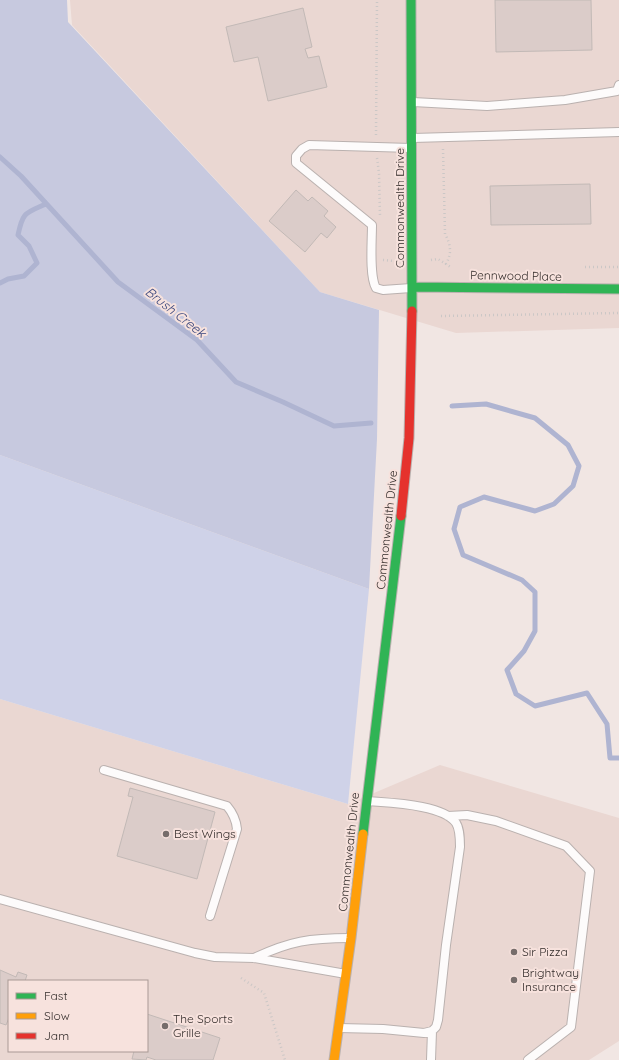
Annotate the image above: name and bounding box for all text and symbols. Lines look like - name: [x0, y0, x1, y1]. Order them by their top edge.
- street label: Commonwealth Drive: [392, 148, 407, 268]
- street label: Pennwood Place: [470, 267, 562, 284]
- water label: Brush Creek: [142, 283, 210, 341]
- street label: Commonwealth Drive: [373, 469, 400, 590]
- street label: Commonwealth Drive: [335, 791, 362, 912]
- place label: Best Wings: [174, 826, 236, 841]
- marker: Best Wings: [161, 829, 171, 839]
- place label: Sir Pizza: [522, 944, 568, 959]
- marker: Sir Pizza: [509, 947, 519, 957]
- place label: Brightway Insurance: [522, 965, 579, 994]
- marker: Brightway Insurance: [509, 975, 519, 985]
- legend: [8, 980, 148, 1052]
- text: Fast: [44, 988, 68, 1003]
- text: Slow: [44, 1008, 70, 1023]
- place label: The Sports Grille: [173, 1011, 233, 1040]
- marker: The Sports Grille: [160, 1021, 170, 1031]
- text: Jam: [44, 1028, 69, 1043]

